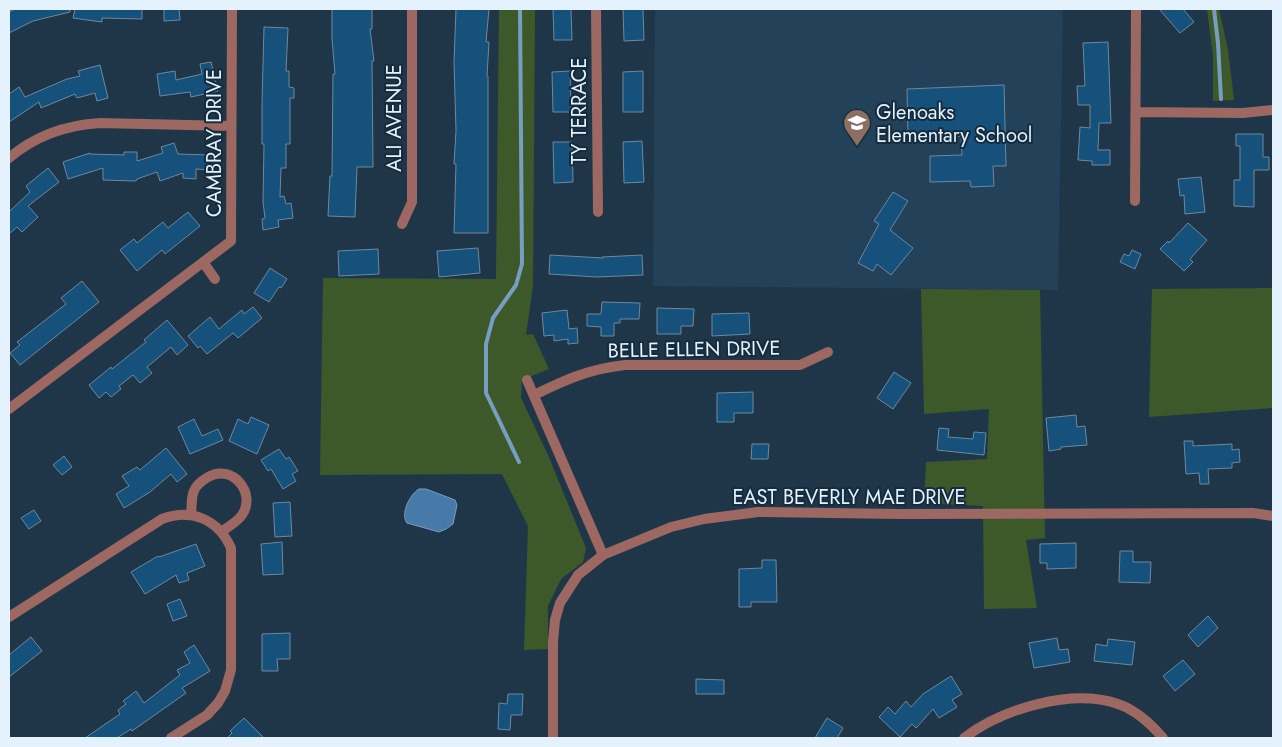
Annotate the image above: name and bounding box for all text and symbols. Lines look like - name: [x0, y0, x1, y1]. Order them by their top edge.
- street label: TY TERRACE: [565, 57, 594, 165]
- street label: ALI AVENUE: [380, 64, 409, 172]
- street label: CAMBRAY DRIVE: [200, 69, 229, 217]
- place label: Glenoaks Elementary School: [876, 98, 1032, 150]
- school or university icon: Glenoaks Elementary School: [842, 108, 872, 147]
- street label: BELLE ELLEN DRIVE: [607, 333, 781, 366]
- street label: EAST BEVERLY MAE DRIVE: [732, 483, 966, 512]

